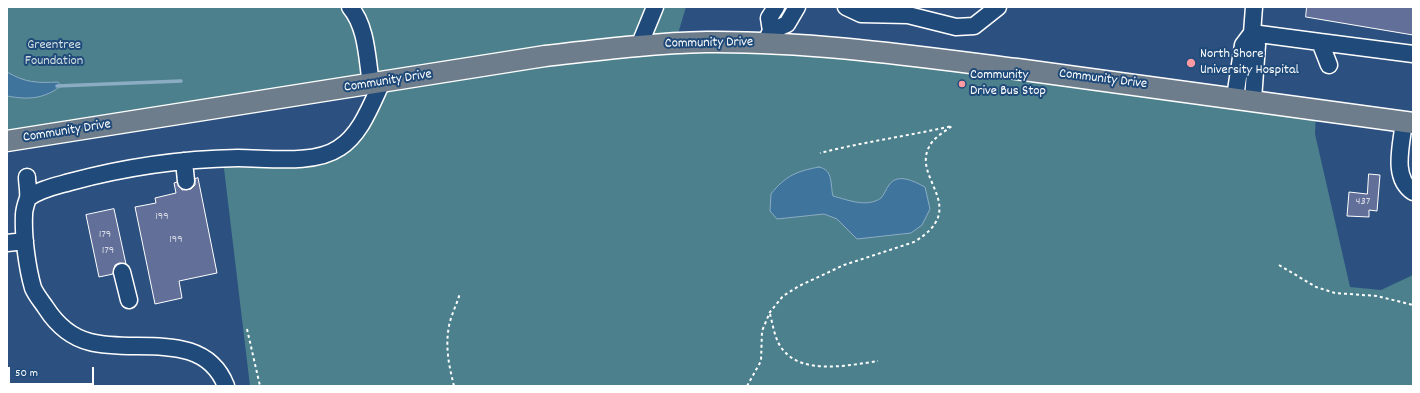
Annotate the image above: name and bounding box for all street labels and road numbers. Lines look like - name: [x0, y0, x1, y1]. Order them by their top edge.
- street label: Community Drive: [665, 35, 753, 53]
- street label: Community Drive: [1058, 66, 1148, 94]
- street label: Community Drive: [343, 67, 433, 97]
- street label: Community Drive: [22, 117, 112, 147]

